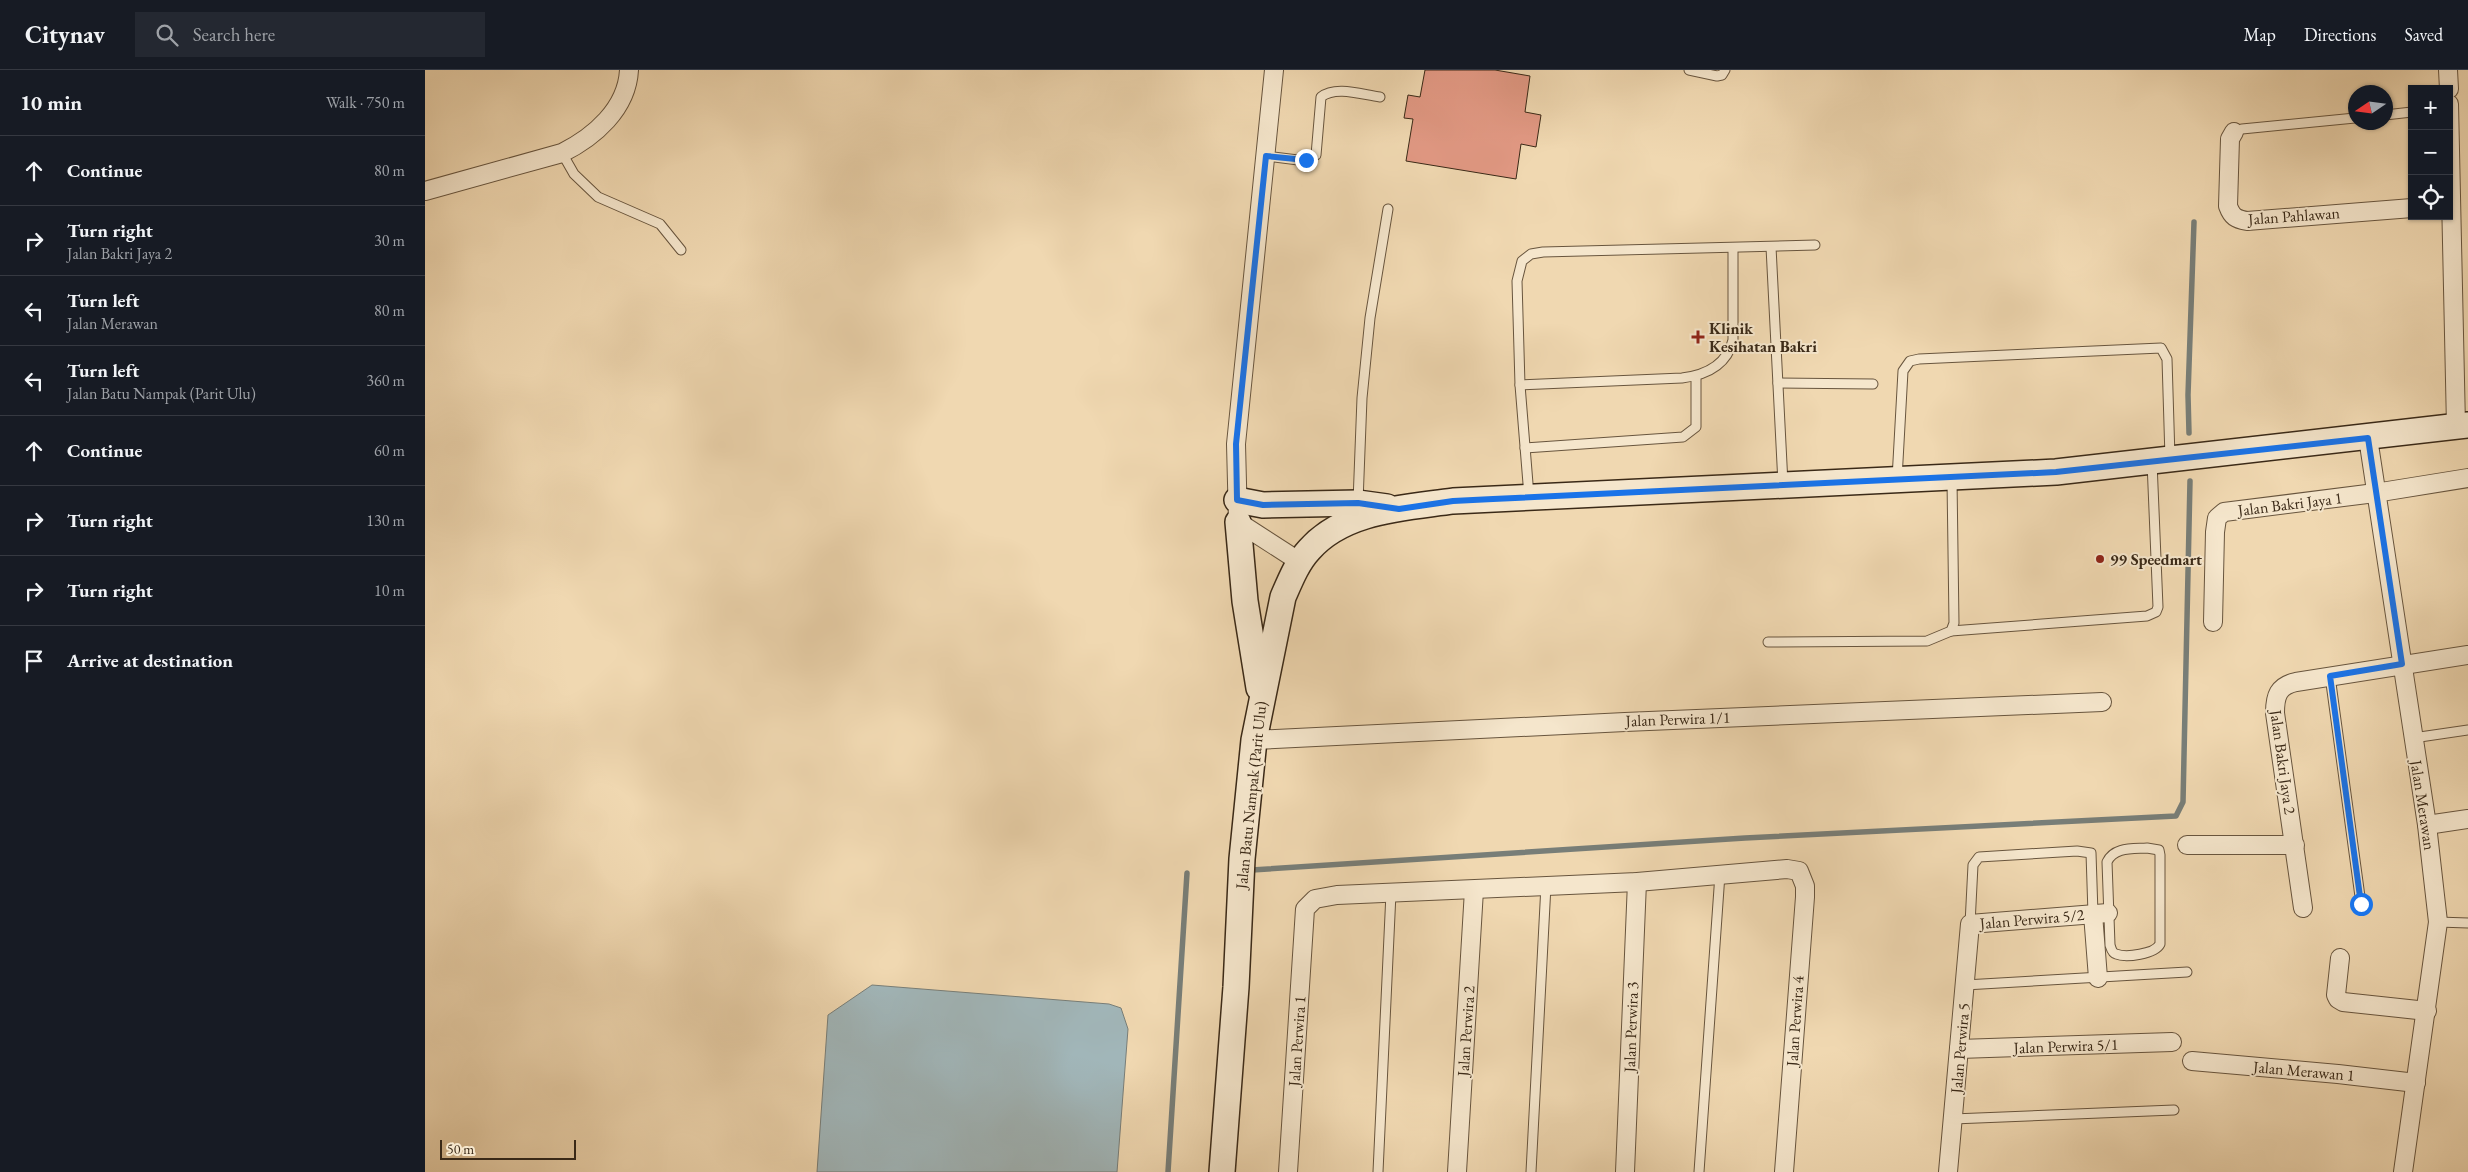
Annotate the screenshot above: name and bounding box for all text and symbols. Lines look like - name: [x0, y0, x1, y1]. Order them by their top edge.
- search box: [135, 12, 485, 57]
- text: Citynav: [25, 19, 105, 50]
- icon: search: [153, 21, 181, 49]
- text: Search here: [193, 22, 275, 47]
- text: Map: [2244, 23, 2276, 46]
- text: Directions: [2304, 23, 2376, 46]
- text: Saved: [2404, 23, 2443, 46]
- north arrow: [2348, 85, 2393, 130]
- map controls: [2408, 85, 2453, 220]
- button: +: [2408, 85, 2453, 130]
- text: 10 min: [20, 89, 82, 116]
- text: Walk · 750 m: [326, 92, 405, 113]
- button: −: [2408, 130, 2453, 175]
- route end: [1295, 149, 1318, 172]
- icon: ahead: [20, 157, 48, 185]
- text: Continue: [67, 158, 142, 183]
- text: 80 m: [374, 160, 405, 181]
- button: locate: [2408, 175, 2453, 220]
- street label: Jalan Pahlawan: [2245, 202, 2341, 230]
- text: Turn right: [67, 218, 153, 243]
- icon: right: [20, 227, 48, 255]
- text: 30 m: [374, 230, 405, 251]
- text: Jalan Bakri Jaya 2: [67, 243, 172, 264]
- text: Turn left: [67, 288, 139, 313]
- icon: left: [20, 297, 48, 325]
- text: 80 m: [374, 300, 405, 321]
- text: Jalan Merawan: [67, 313, 158, 334]
- place label: Klinik Kesihatan Bakri: [1709, 318, 1817, 357]
- marker: Klinik Kesihatan Bakri: [1691, 330, 1705, 344]
- text: Turn left: [67, 358, 139, 383]
- icon: left: [20, 367, 48, 395]
- text: 360 m: [366, 370, 405, 391]
- text: Jalan Batu Nampak (Parit Ulu): [67, 383, 256, 404]
- icon: ahead: [20, 437, 48, 465]
- text: Continue: [67, 438, 142, 463]
- text: 60 m: [374, 440, 405, 461]
- street label: Jalan Bakri Jaya 1: [2235, 487, 2343, 521]
- icon: right: [20, 507, 48, 535]
- text: Turn right: [67, 508, 153, 533]
- text: 130 m: [366, 510, 405, 531]
- place label: 99 Speedmart: [2110, 549, 2202, 570]
- marker: 99 Speedmart: [2094, 553, 2106, 565]
- icon: right: [20, 577, 48, 605]
- text: Turn right: [67, 578, 153, 603]
- text: 10 m: [374, 580, 405, 601]
- icon: arrive: [20, 647, 48, 675]
- text: Arrive at destination: [67, 648, 233, 673]
- street label: Jalan Batu Nampak (Parit Ulu): [1230, 700, 1271, 892]
- street label: Jalan Bakri Jaya 2: [2265, 706, 2301, 816]
- street label: Jalan Perwira 1/1: [1623, 707, 1731, 731]
- street label: Jalan Merawan: [2405, 756, 2441, 852]
- route start: [2350, 893, 2373, 916]
- street label: Jalan Perwira 5/2: [1977, 904, 2085, 934]
- street label: Jalan Perwira 4: [1781, 975, 1809, 1069]
- street label: Jalan Perwira 3: [1619, 981, 1643, 1075]
- street label: Jalan Perwira 2: [1452, 985, 1480, 1079]
- street label: Jalan Perwira 1: [1283, 995, 1311, 1089]
- street label: Jalan Perwira 5: [1945, 1002, 1974, 1096]
- street label: Jalan Perwira 5/1: [2011, 1034, 2119, 1058]
- street label: Jalan Merawan 1: [2250, 1056, 2356, 1086]
- scale bar: [440, 1137, 576, 1160]
- text: 50 m: [447, 1140, 474, 1158]

